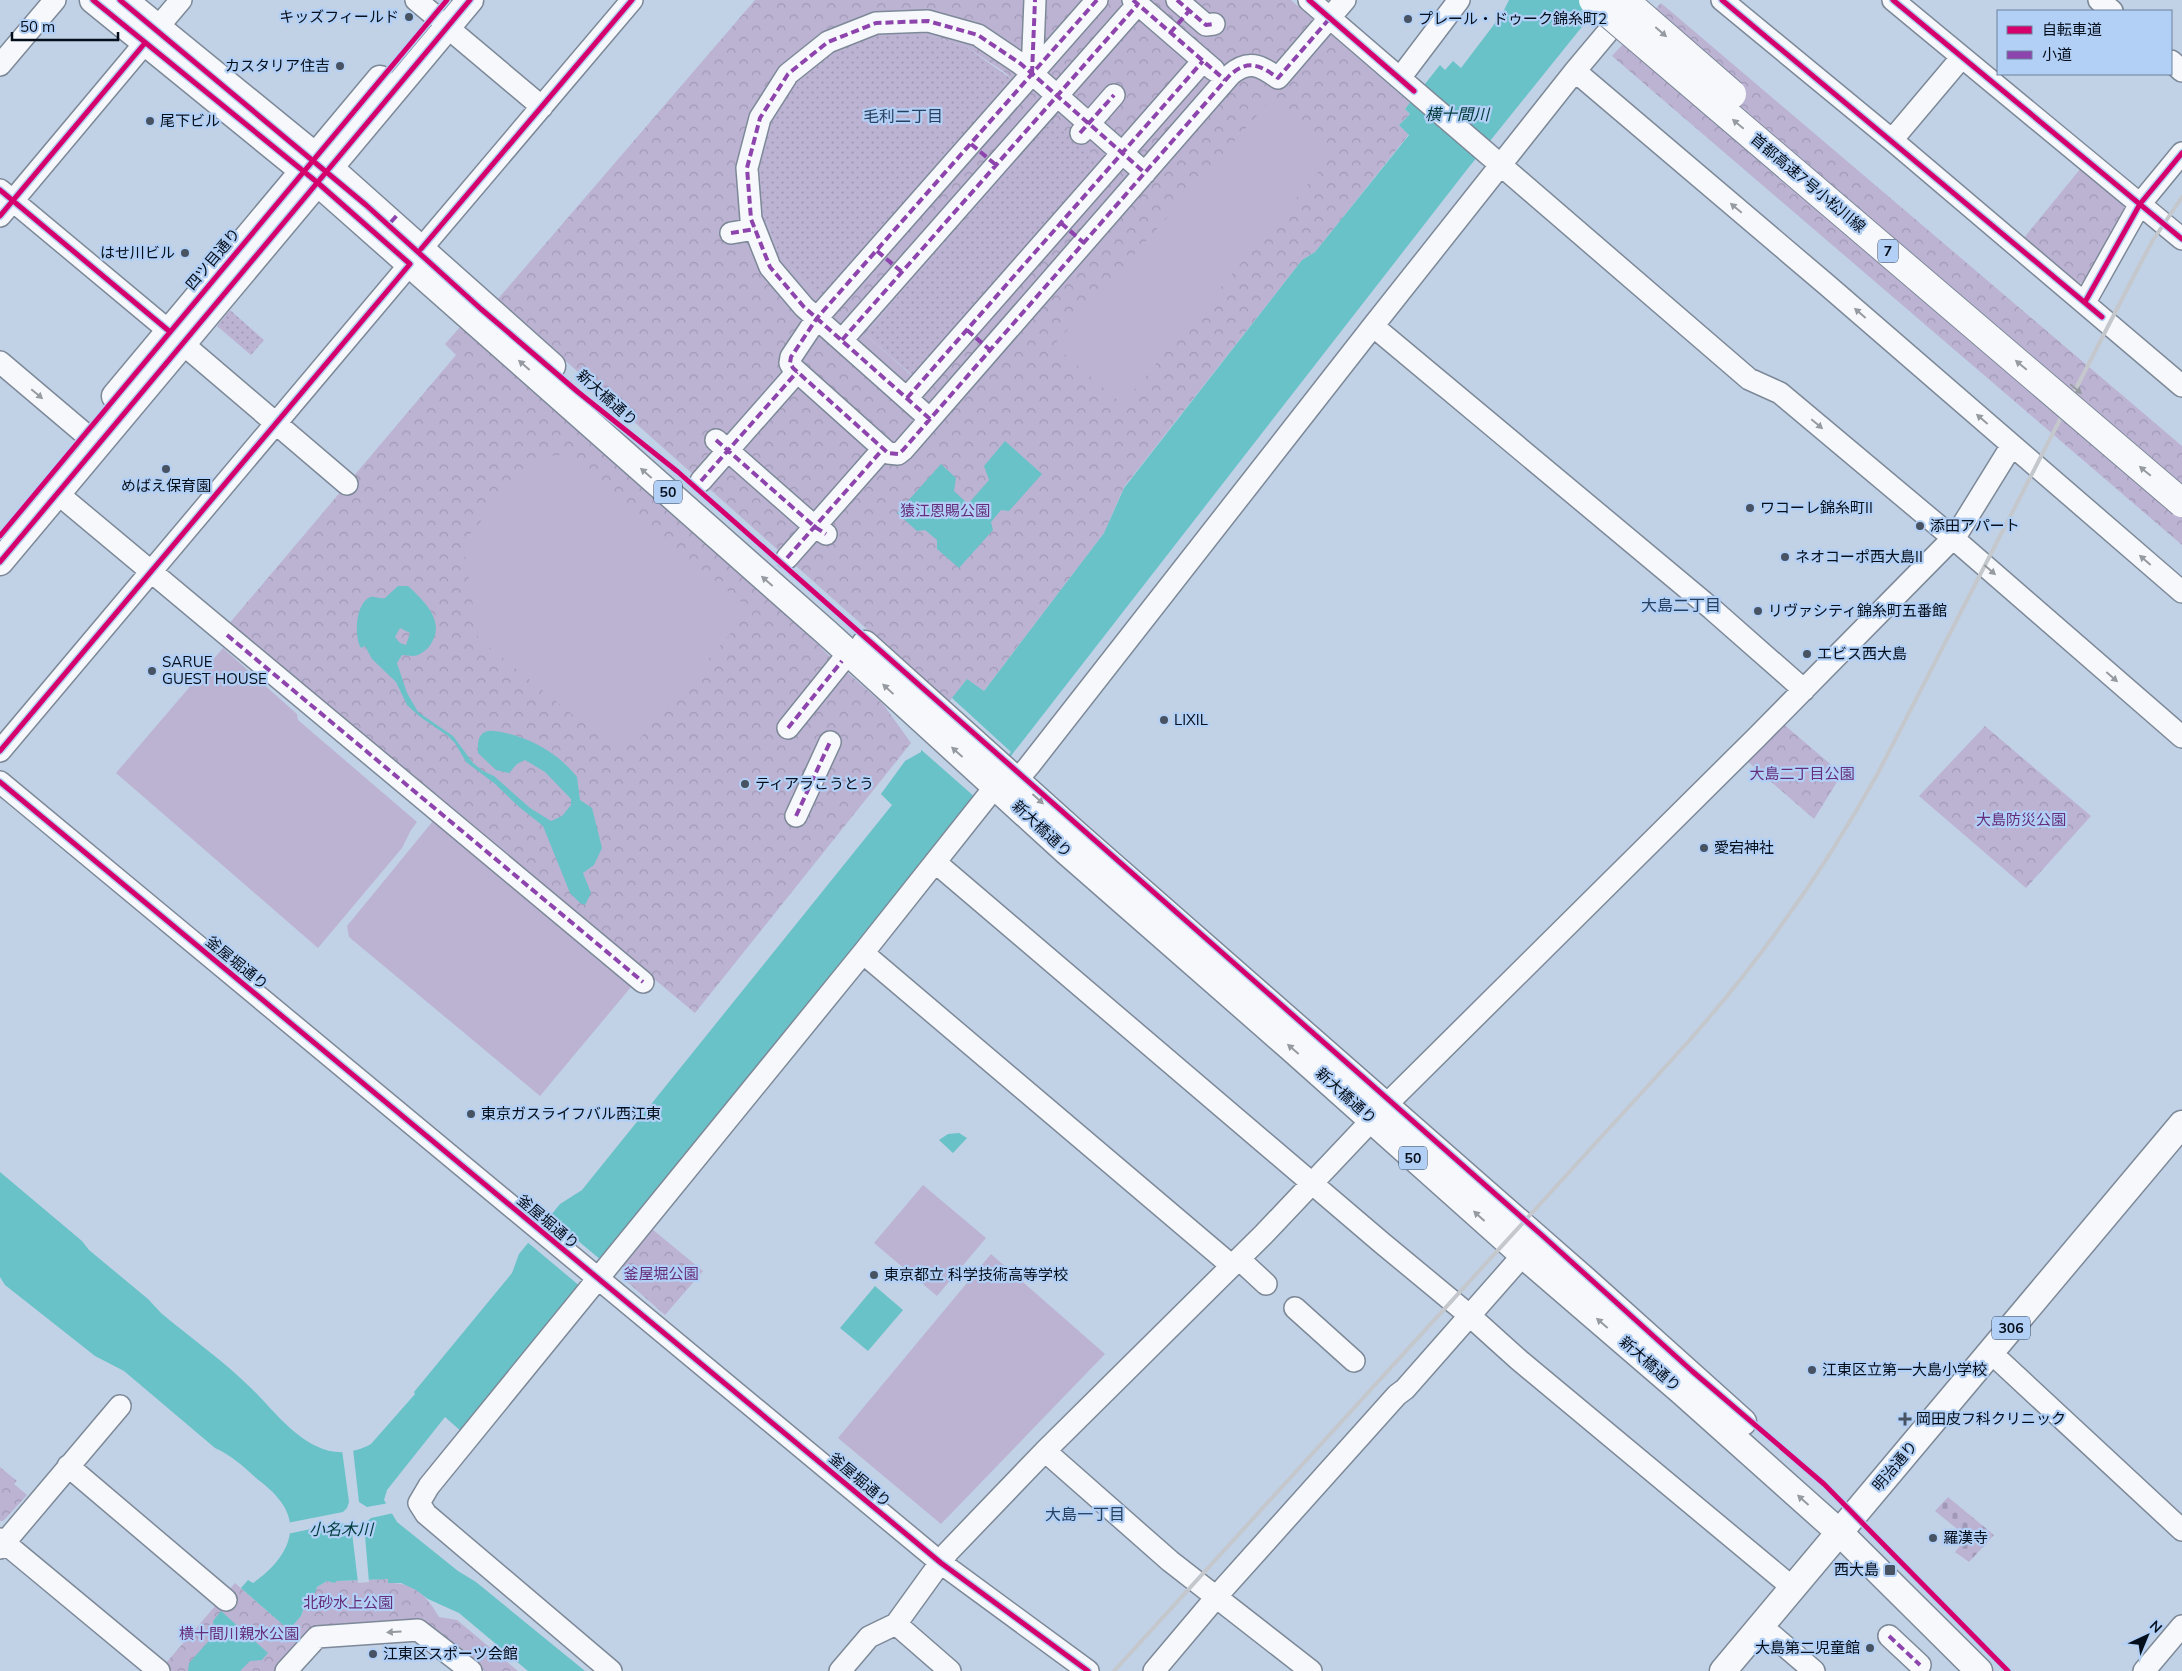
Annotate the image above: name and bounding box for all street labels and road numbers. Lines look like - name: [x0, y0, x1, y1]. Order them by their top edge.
- street label: 首都高速7号小松川線: [1747, 129, 1870, 236]
- street label: 四ツ目通り: [181, 224, 244, 294]
- road number: 7: [1878, 240, 1898, 262]
- street label: 新大橋通り: [573, 365, 642, 430]
- road number: 50: [654, 481, 682, 504]
- street label: 新大橋通り: [1008, 796, 1076, 861]
- street label: 釜屋堀通り: [202, 932, 272, 994]
- street label: 新大橋通り: [1312, 1063, 1381, 1128]
- road number: 50: [1399, 1146, 1427, 1170]
- street label: 釜屋堀通り: [513, 1190, 583, 1253]
- road number: 306: [1992, 1316, 2030, 1340]
- street label: 新大橋通り: [1616, 1332, 1685, 1395]
- street label: 明治通り: [1868, 1437, 1921, 1495]
- street label: 釜屋堀通り: [825, 1448, 895, 1511]

